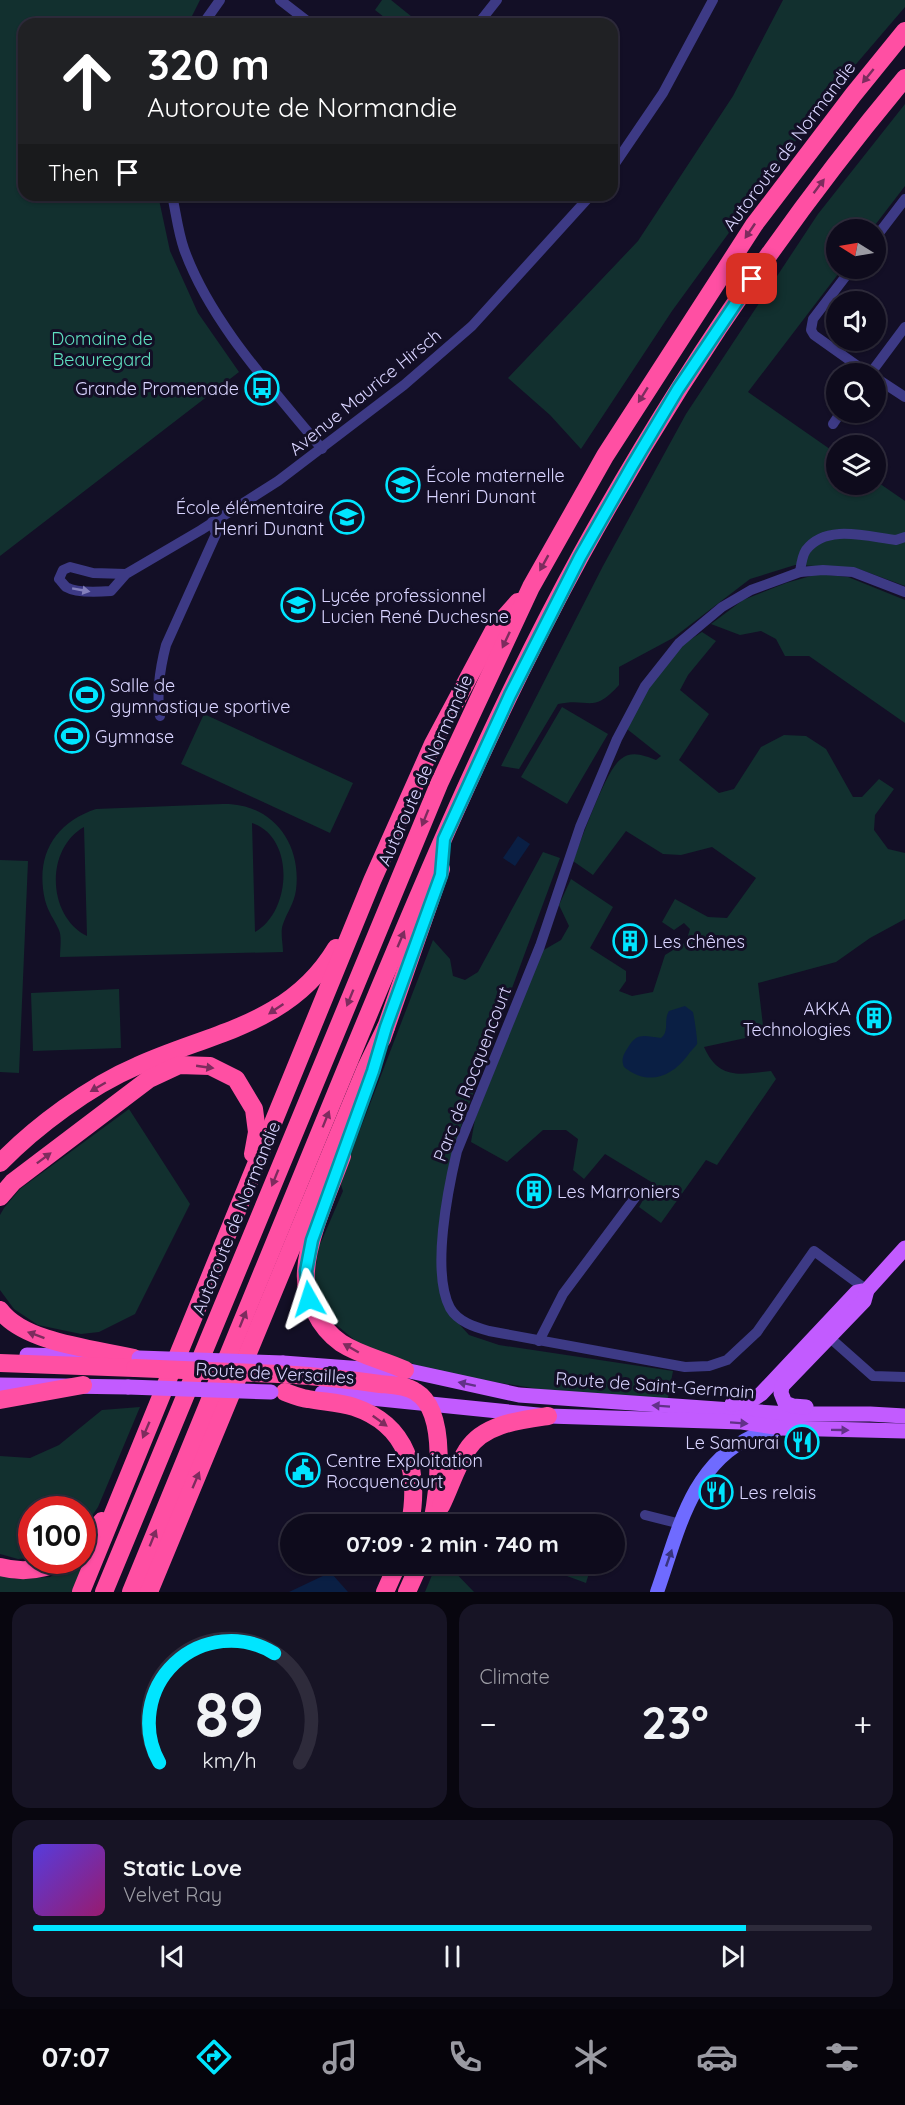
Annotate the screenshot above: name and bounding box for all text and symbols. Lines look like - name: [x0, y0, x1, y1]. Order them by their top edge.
- text: 320 m: [147, 38, 270, 91]
- icon: ahead: [48, 42, 126, 120]
- street label: Autoroute de Normandie: [718, 56, 860, 236]
- one-way arrow: [861, 68, 874, 84]
- text: Autoroute de Normandie: [147, 90, 457, 124]
- icon: arrive: [111, 156, 144, 189]
- text: Then: [48, 159, 99, 187]
- one-way arrow: [813, 179, 825, 194]
- north arrow: [826, 219, 886, 279]
- map controls: [826, 219, 886, 495]
- one-way arrow: [744, 223, 756, 239]
- pin: [726, 253, 777, 304]
- icon: arrive: [735, 262, 768, 295]
- button: sound: [826, 291, 886, 351]
- street label: Avenue Maurice Hirsch: [284, 324, 446, 460]
- park label: Domaine de Beauregard: [51, 327, 153, 371]
- button: search: [826, 363, 886, 423]
- bus stop icon: Grande Promenade: [244, 370, 280, 406]
- place label: Grande Promenade: [75, 377, 239, 400]
- one-way arrow: [638, 386, 649, 403]
- button: layers: [826, 435, 886, 495]
- place label: École maternelle Henri Dunant: [426, 464, 565, 508]
- school or university icon: École maternelle Henri Dunant: [385, 467, 421, 503]
- place label: École élémentaire Henri Dunant: [176, 496, 324, 540]
- school or university icon: École élémentaire Henri Dunant: [329, 499, 365, 535]
- one-way arrow: [539, 555, 550, 571]
- place label: Lycée professionnel Lucien René Duchesne: [321, 584, 509, 628]
- one-way arrow: [72, 586, 91, 595]
- school or university icon: Lycée professionnel Lucien René Duchesne: [280, 587, 316, 623]
- one-way arrow: [501, 632, 510, 649]
- street label: Autoroute de Normandie: [372, 671, 478, 869]
- place label: Salle de gymnastique sportive: [110, 674, 291, 718]
- sports icon: Salle de gymnastique sportive: [69, 677, 105, 713]
- sports icon: Gymnase: [54, 718, 90, 754]
- place label: Gymnase: [95, 725, 174, 748]
- one-way arrow: [420, 809, 430, 827]
- building icon: Les chênes: [612, 923, 648, 959]
- one-way arrow: [396, 930, 406, 948]
- place label: Les chênes: [653, 930, 745, 953]
- street label: Parc de Rocquencourt: [428, 983, 516, 1165]
- one-way arrow: [345, 989, 355, 1007]
- place label: AKKA Technologies: [743, 997, 851, 1041]
- building icon: AKKA Technologies: [856, 1000, 892, 1036]
- one-way arrow: [268, 1003, 284, 1015]
- one-way arrow: [195, 1063, 214, 1072]
- one-way arrow: [90, 1082, 106, 1093]
- one-way arrow: [322, 1110, 331, 1128]
- street label: Autoroute de Normandie: [187, 1118, 285, 1318]
- one-way arrow: [36, 1152, 52, 1165]
- one-way arrow: [270, 1169, 279, 1187]
- building icon: Les Marroniers: [516, 1173, 552, 1209]
- place label: Les Marroniers: [557, 1180, 680, 1203]
- position arrow: [277, 1267, 341, 1331]
- one-way arrow: [238, 1309, 248, 1327]
- one-way arrow: [27, 1329, 45, 1339]
- one-way arrow: [342, 1343, 359, 1353]
- street label: Route de Versailles: [195, 1357, 355, 1389]
- street label: Route de Saint-Germain: [555, 1367, 755, 1403]
- one-way arrow: [458, 1379, 477, 1388]
- one-way arrow: [651, 1401, 670, 1411]
- one-way arrow: [372, 1415, 388, 1427]
- one-way arrow: [730, 1418, 749, 1428]
- one-way arrow: [141, 1421, 150, 1439]
- restaurant icon: Le Samurai: [784, 1424, 820, 1460]
- one-way arrow: [830, 1425, 849, 1434]
- place label: Le Samurai: [685, 1431, 779, 1454]
- place label: Centre Exploitation Rocquencourt: [326, 1449, 483, 1493]
- public building icon: Centre Exploitation Rocquencourt: [285, 1452, 321, 1488]
- one-way arrow: [191, 1470, 201, 1488]
- restaurant icon: Les relais: [698, 1474, 734, 1510]
- place label: Les relais: [739, 1481, 816, 1504]
- speed limit sign: 100: [18, 1496, 96, 1574]
- one-way arrow: [149, 1529, 158, 1547]
- text: 07:09 · 2 min · 740 m: [346, 1530, 559, 1558]
- one-way arrow: [664, 1549, 674, 1567]
- text: Climate: [480, 1664, 550, 1689]
- text: 89: [194, 1675, 264, 1753]
- text: 23°: [641, 1694, 709, 1750]
- text: −: [480, 1703, 497, 1744]
- text: +: [853, 1703, 872, 1744]
- text: km/h: [202, 1747, 256, 1773]
- text: Static Love: [123, 1854, 242, 1882]
- text: Velvet Ray: [123, 1882, 222, 1907]
- icon: previous: [156, 1940, 189, 1973]
- icon: pause: [436, 1940, 469, 1973]
- icon: next: [716, 1940, 749, 1973]
- icon: directions: [193, 2036, 235, 2078]
- icon: music: [319, 2036, 361, 2078]
- icon: phone: [444, 2036, 486, 2078]
- icon: climate: [570, 2036, 612, 2078]
- icon: car: [696, 2036, 738, 2078]
- icon: filters: [821, 2036, 863, 2078]
- text: 07:07: [42, 2040, 110, 2074]

